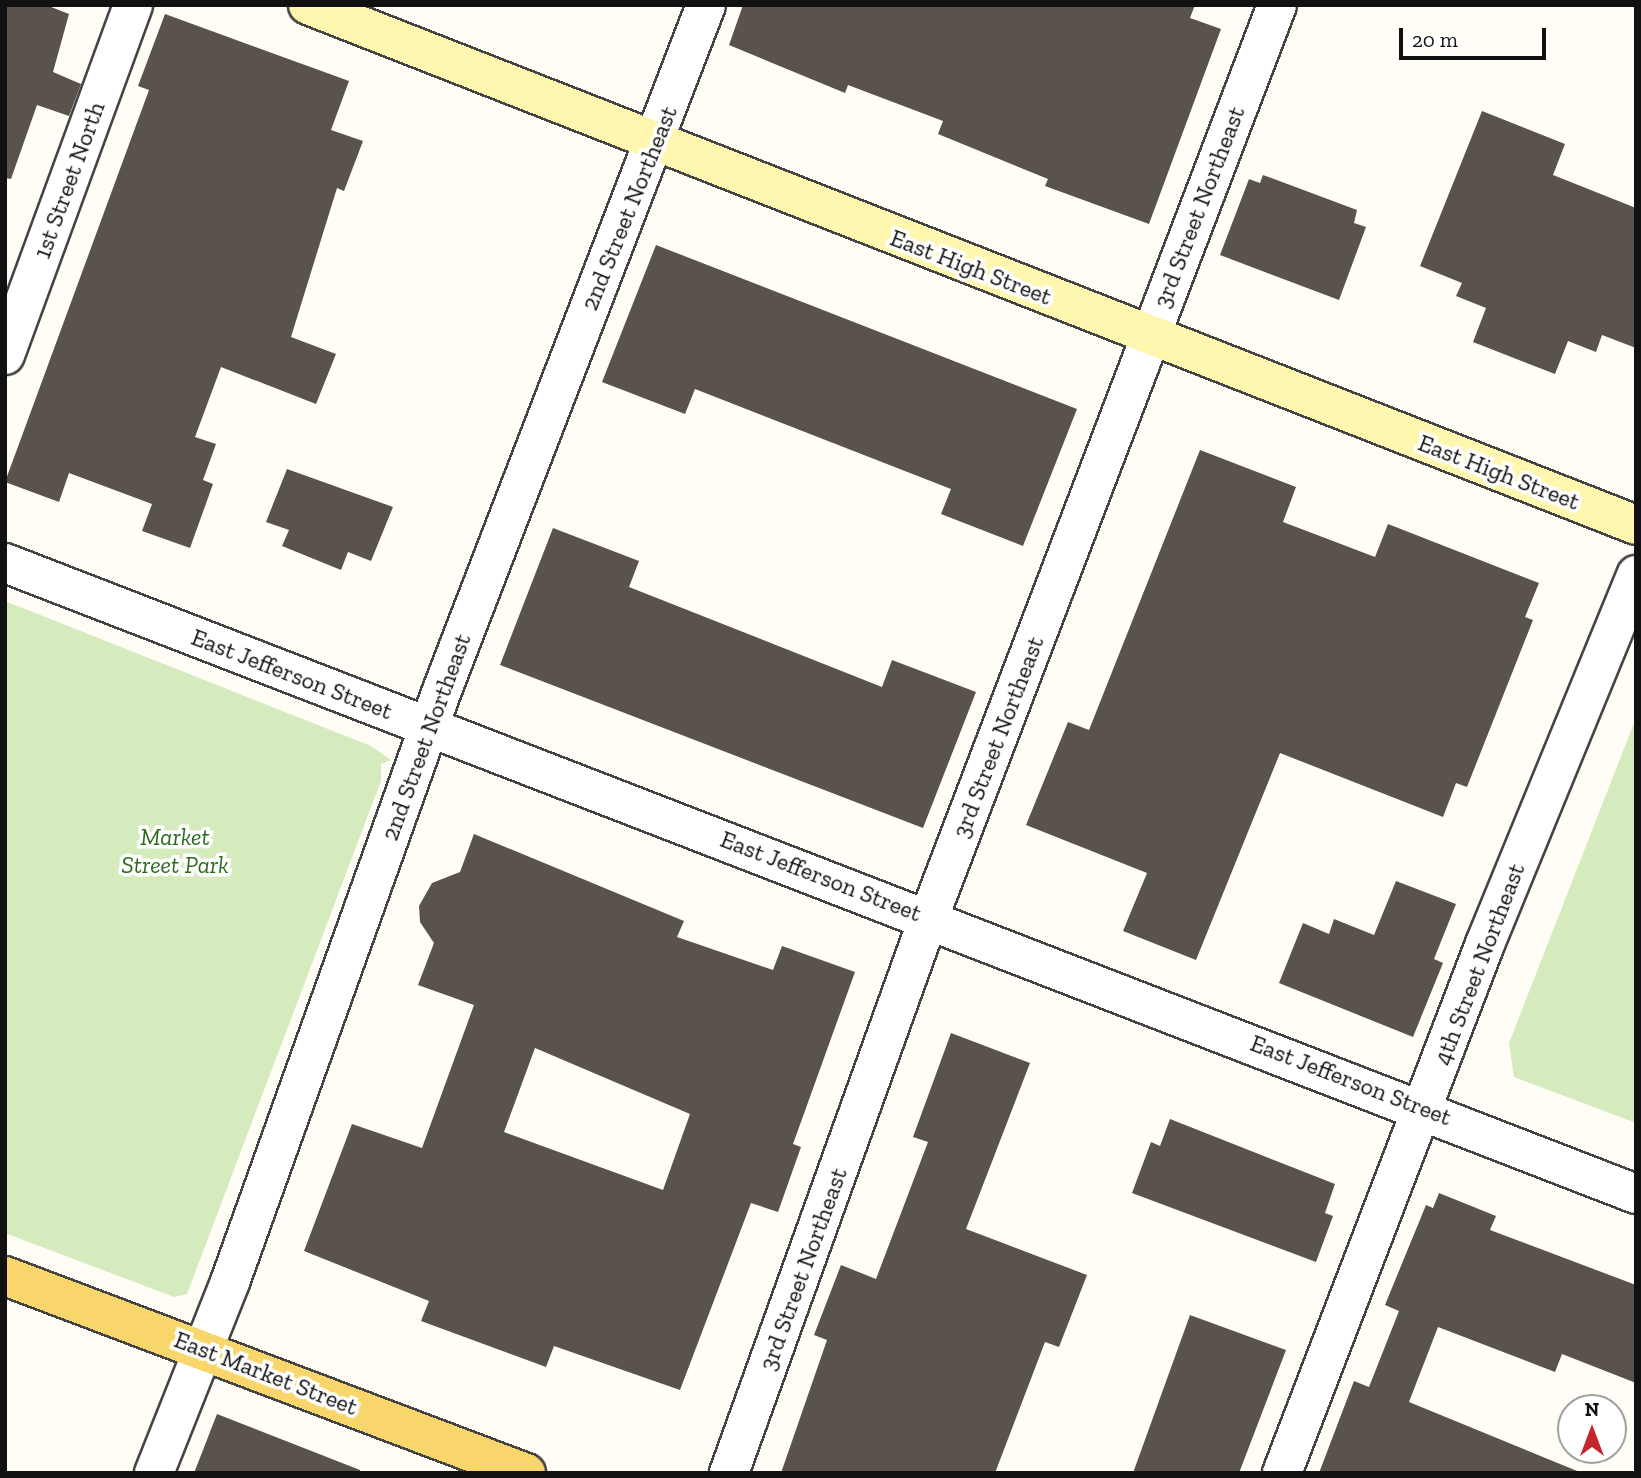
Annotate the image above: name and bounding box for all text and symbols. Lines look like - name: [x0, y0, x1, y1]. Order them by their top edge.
- scale bar: [1403, 14, 1550, 58]
- text: 20 m: [1412, 27, 1458, 52]
- street label: 1st Street North: [27, 98, 111, 262]
- street label: 2nd Street Northeast: [575, 102, 683, 314]
- street label: 3rd Street Northeast: [1147, 102, 1251, 312]
- street label: East High Street: [886, 223, 1056, 311]
- street label: East High Street: [1414, 428, 1584, 516]
- street label: East Jefferson Street: [187, 622, 397, 726]
- street label: 2nd Street Northeast: [375, 630, 477, 844]
- street label: 3rd Street Northeast: [946, 632, 1050, 842]
- park label: Market Street Park: [121, 823, 229, 879]
- street label: East Jefferson Street: [716, 824, 926, 928]
- street label: 4th Street Northeast: [1427, 859, 1531, 1069]
- street label: East Jefferson Street: [1246, 1028, 1456, 1132]
- street label: 3rd Street Northeast: [753, 1164, 853, 1374]
- street label: East Market Street: [170, 1325, 362, 1421]
- north arrow: [1557, 1394, 1627, 1464]
- text: N: [1585, 1398, 1599, 1421]

